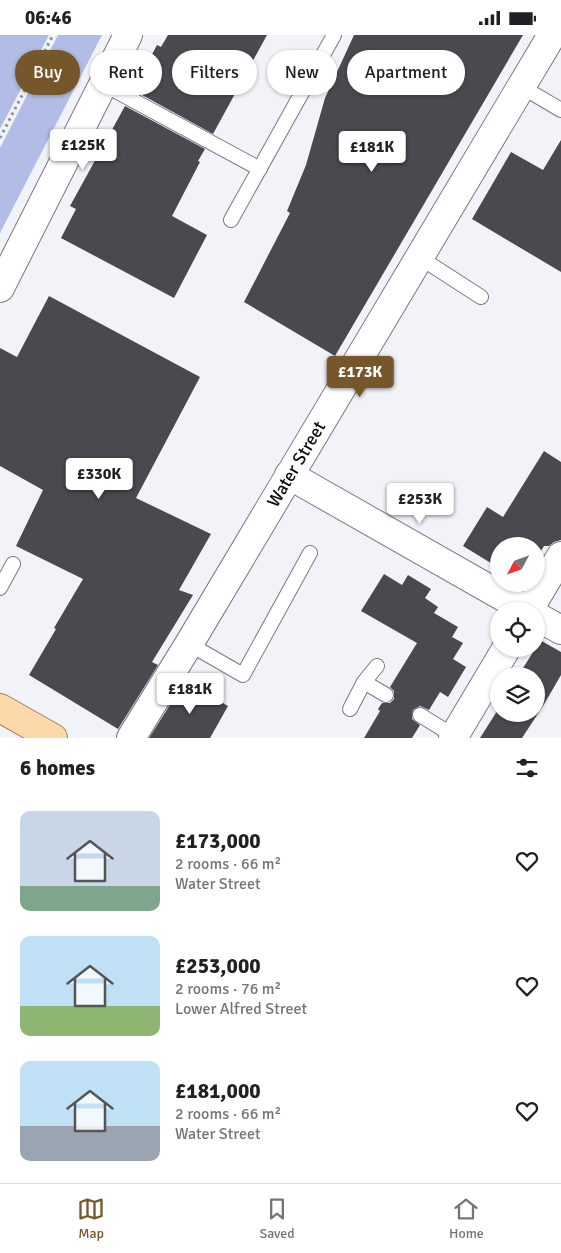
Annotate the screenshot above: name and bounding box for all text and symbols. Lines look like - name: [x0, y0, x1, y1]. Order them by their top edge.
- text: 06:46: [25, 6, 72, 30]
- chip: Buy: [15, 50, 80, 95]
- chip: Rent: [90, 50, 162, 95]
- chip: Filters: [172, 50, 257, 95]
- chip: New: [267, 50, 337, 95]
- chip: Apartment: [347, 50, 465, 95]
- pin: £125K: [48, 129, 118, 171]
- pin: £181K: [337, 131, 407, 173]
- text: £125K: [61, 135, 105, 155]
- text: £181K: [350, 137, 394, 157]
- pin: £173K: [325, 355, 395, 398]
- text: £173K: [338, 362, 382, 382]
- street label: Water Street: [262, 417, 330, 511]
- pin: £330K: [64, 457, 134, 500]
- text: £330K: [77, 464, 121, 484]
- pin: £253K: [385, 483, 455, 525]
- text: £253K: [398, 489, 442, 509]
- north arrow: [490, 537, 545, 593]
- map controls: [490, 537, 545, 722]
- button: locate: [490, 602, 545, 657]
- button: layers: [490, 667, 545, 722]
- pin: £181K: [155, 673, 225, 715]
- text: £181K: [168, 679, 212, 699]
- icon: filters: [513, 754, 541, 782]
- text: 6 homes: [20, 755, 95, 781]
- text: £173,000: [175, 828, 261, 854]
- icon: home: [60, 831, 120, 891]
- icon: heart: [513, 847, 541, 875]
- text: 2 rooms · 66 m²: [175, 854, 281, 874]
- text: Water Street: [175, 874, 261, 894]
- text: £253,000: [175, 953, 261, 979]
- icon: home: [60, 956, 120, 1016]
- icon: heart: [513, 972, 541, 1000]
- text: 2 rooms · 76 m²: [175, 979, 281, 999]
- text: Lower Alfred Street: [175, 999, 307, 1019]
- text: £181,000: [175, 1078, 261, 1104]
- icon: home: [60, 1081, 120, 1141]
- icon: heart: [513, 1097, 541, 1125]
- text: 2 rooms · 66 m²: [175, 1104, 281, 1124]
- text: Water Street: [175, 1124, 261, 1144]
- tab: Map: [77, 1195, 105, 1242]
- tab: Saved: [259, 1195, 295, 1242]
- tab: Home: [449, 1195, 484, 1242]

